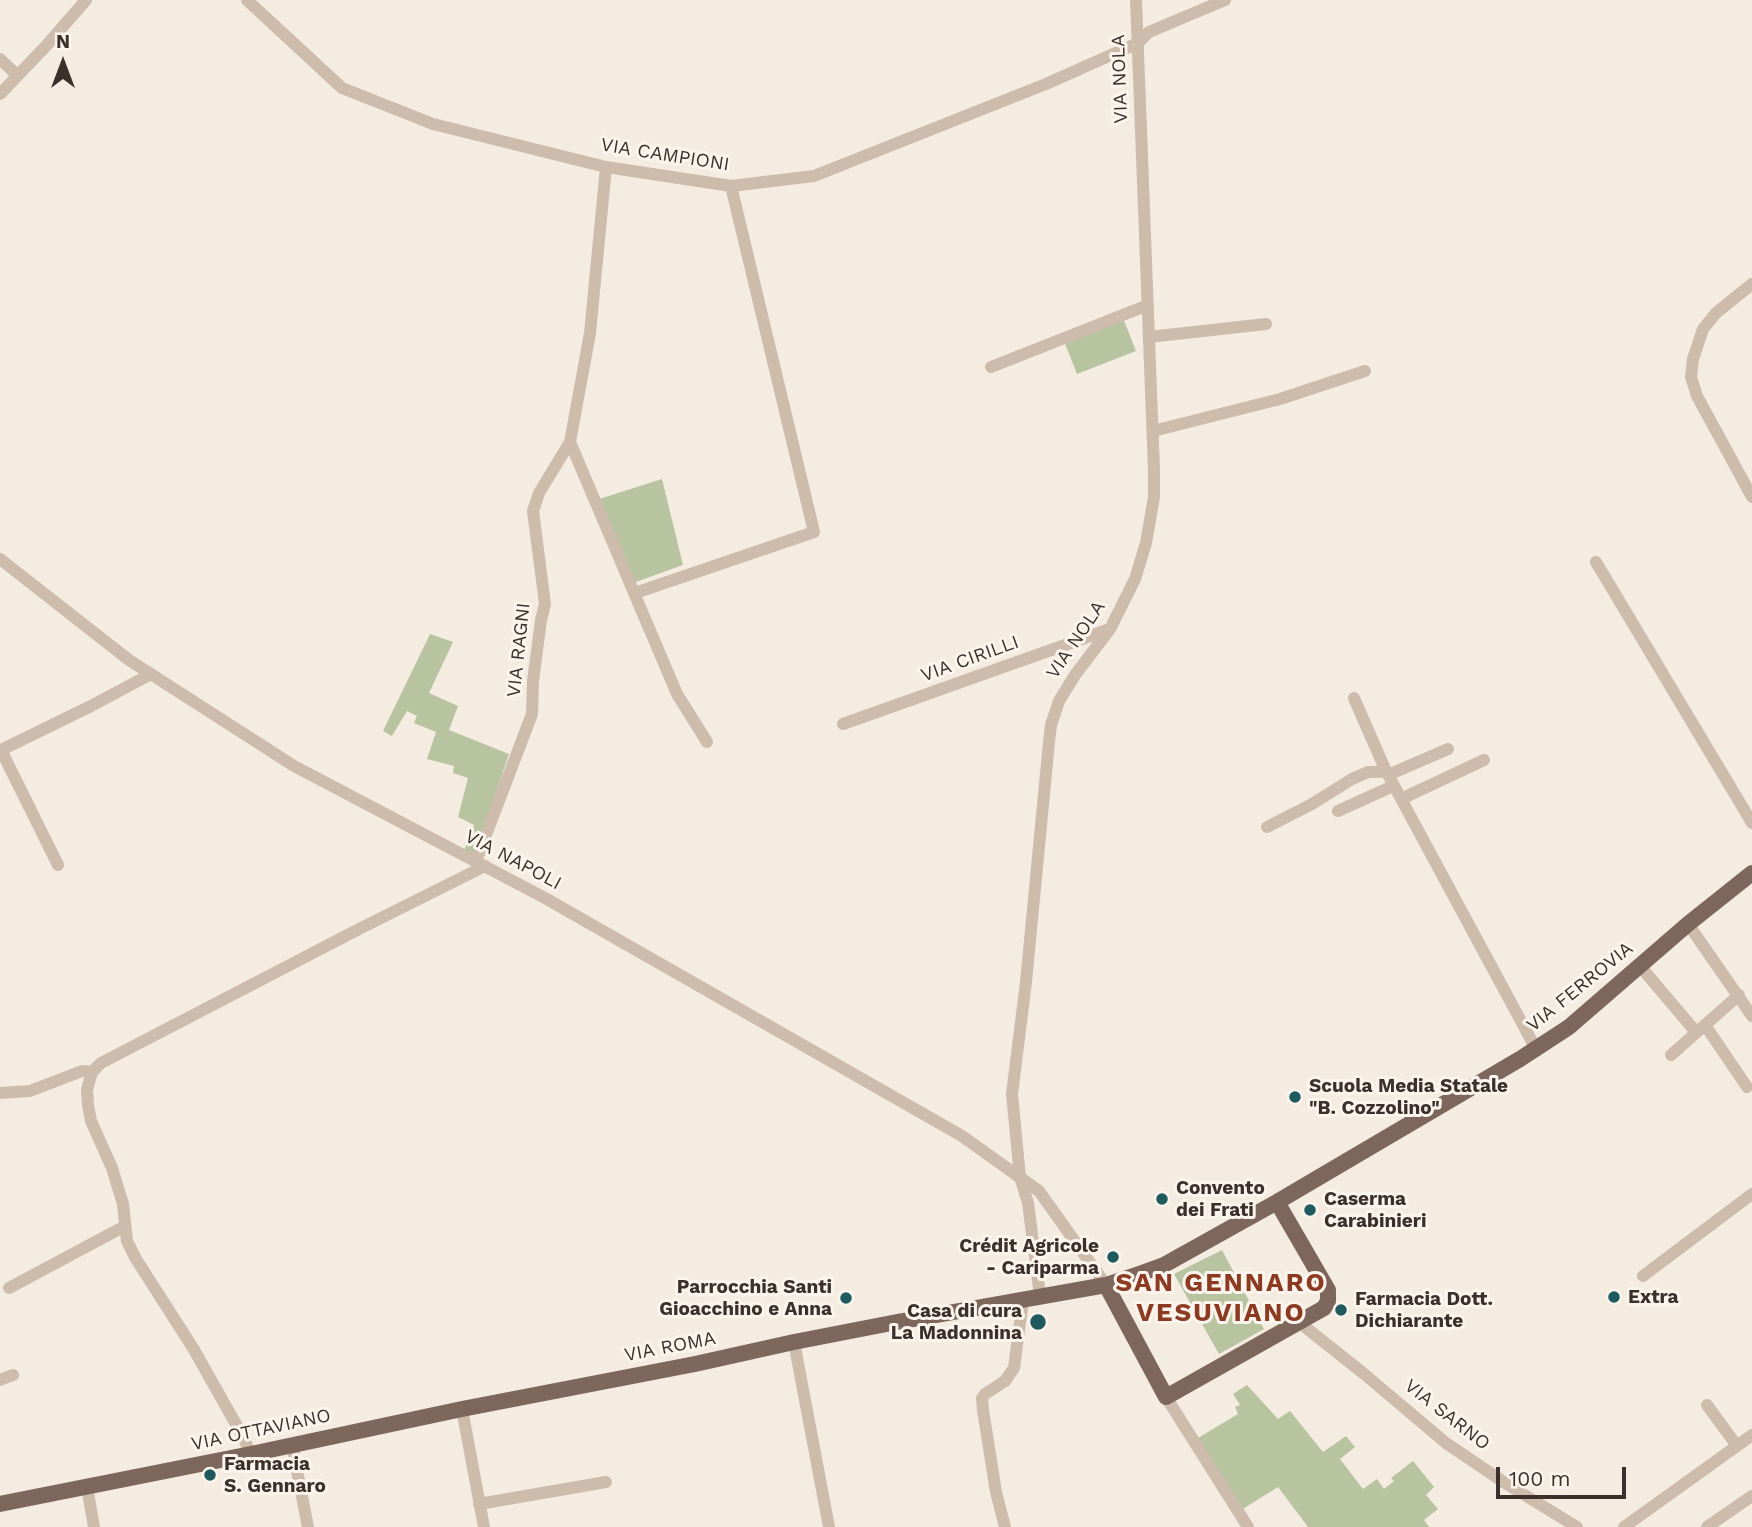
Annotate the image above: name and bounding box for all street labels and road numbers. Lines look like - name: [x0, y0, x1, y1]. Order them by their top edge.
- street label: VIA NOLA: [1107, 34, 1133, 124]
- street label: VIA CAMPIONI: [599, 134, 731, 176]
- street label: VIA NOLA: [1042, 597, 1110, 683]
- street label: VIA RAGNI: [503, 602, 535, 698]
- street label: VIA CIRILLI: [918, 631, 1022, 687]
- street label: VIA NAPOLI: [461, 825, 565, 895]
- street label: VIA FERROVIA: [1522, 937, 1638, 1037]
- street label: VIA ROMA: [622, 1327, 718, 1367]
- street label: VIA SARNO: [1400, 1375, 1494, 1455]
- street label: VIA OTTAVIANO: [189, 1404, 333, 1456]

